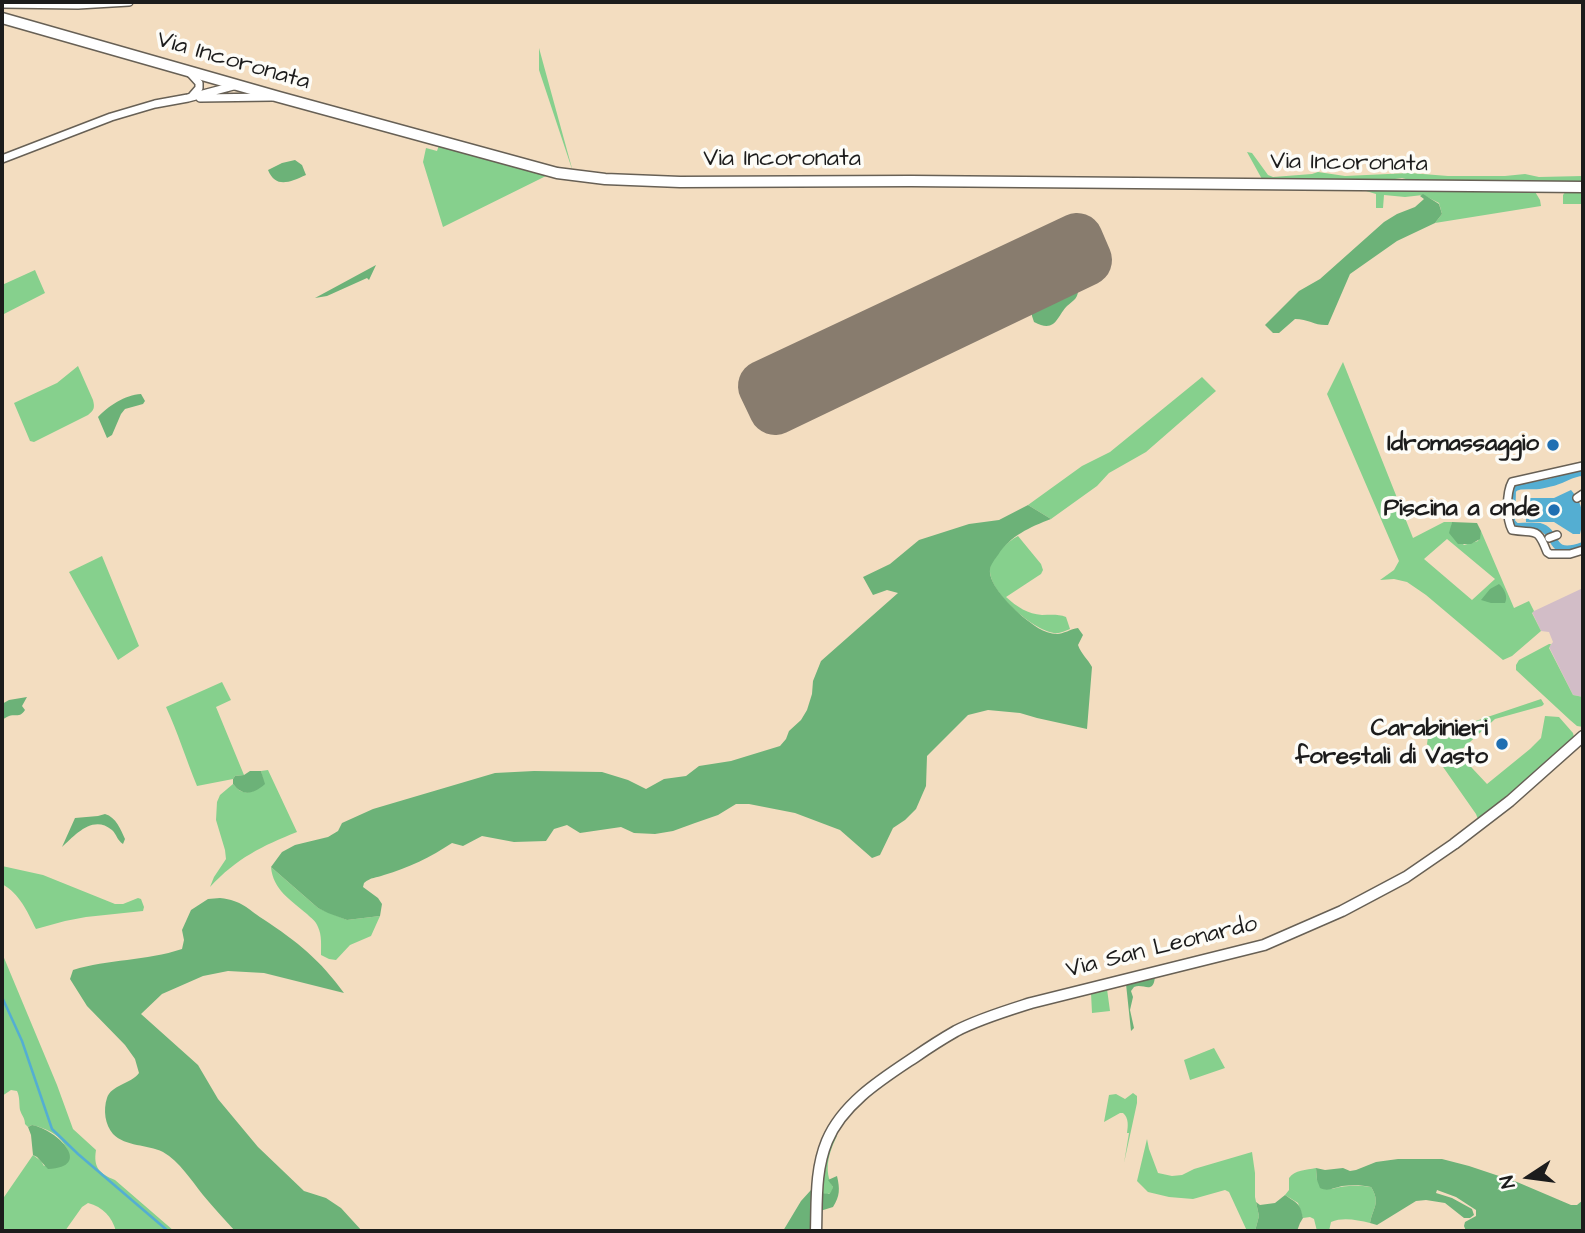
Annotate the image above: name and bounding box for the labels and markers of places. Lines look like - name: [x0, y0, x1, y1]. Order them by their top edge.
- place label: Idromassaggio: [1387, 431, 1539, 459]
- marker: Idromassaggio: [1545, 437, 1561, 453]
- place label: Piscina a onde: [1384, 496, 1540, 524]
- marker: Piscina a onde: [1546, 502, 1562, 518]
- place label: Carabinieri forestali di Vasto: [1295, 716, 1488, 772]
- marker: Carabinieri forestali di Vasto: [1494, 736, 1510, 752]

